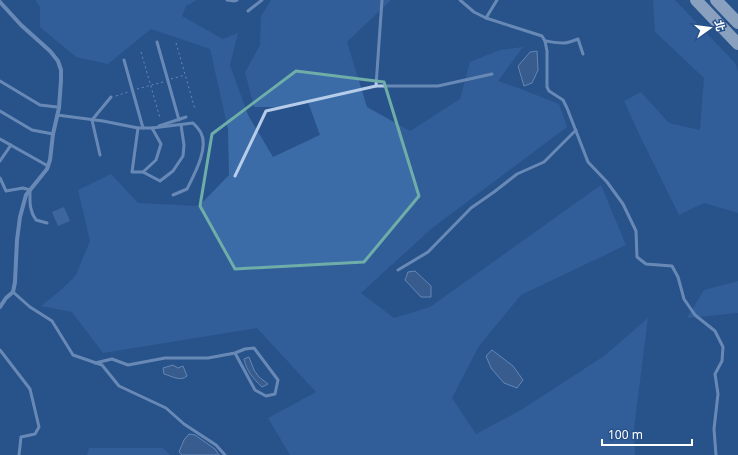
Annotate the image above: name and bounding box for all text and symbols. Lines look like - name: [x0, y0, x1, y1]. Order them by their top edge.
- north arrow: [690, 8, 730, 48]
- text: 北: [712, 18, 729, 33]
- scale bar: [602, 421, 692, 447]
- text: 100 m: [608, 426, 643, 443]

